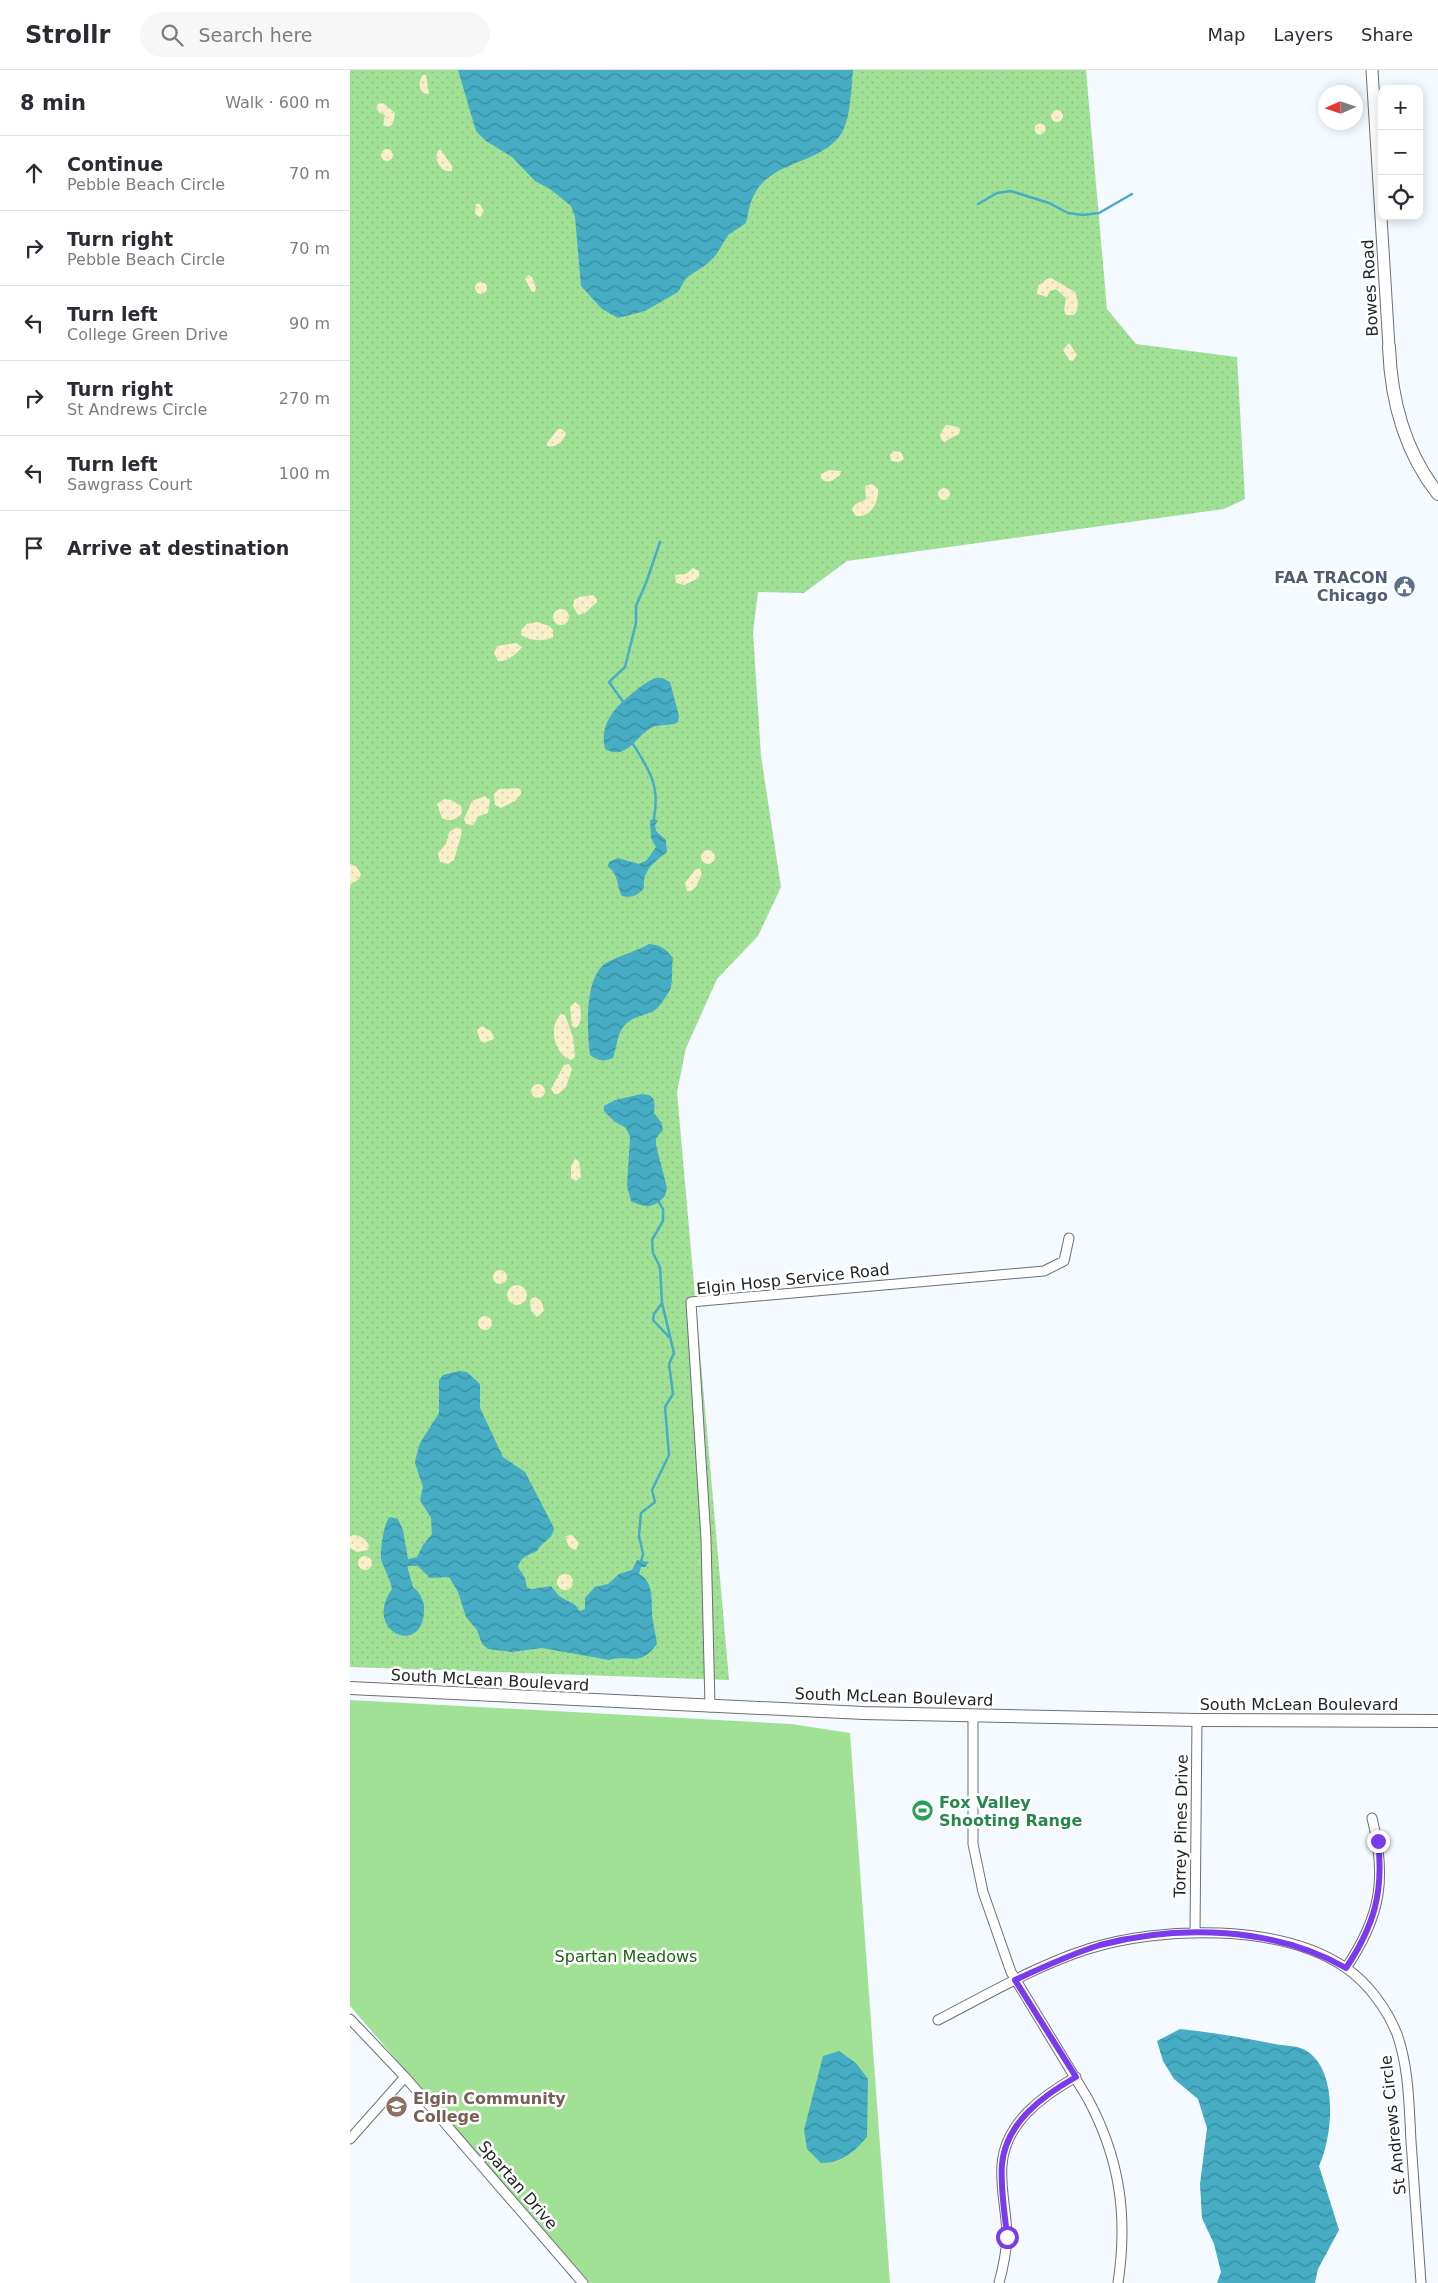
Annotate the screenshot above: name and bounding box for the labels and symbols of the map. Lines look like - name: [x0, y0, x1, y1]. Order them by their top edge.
- north arrow: [1318, 85, 1363, 130]
- street label: Bowes Road: [1358, 239, 1382, 337]
- place label: FAA TRACON Chicago: [1274, 568, 1388, 605]
- public building icon: FAA TRACON Chicago: [1392, 574, 1416, 598]
- street label: Elgin Hosp Service Road: [695, 1259, 891, 1299]
- street label: South McLean Boulevard: [390, 1665, 590, 1695]
- street label: South McLean Boulevard: [794, 1684, 994, 1710]
- street label: South McLean Boulevard: [1200, 1695, 1398, 1714]
- street label: Torrey Pines Drive: [1170, 1754, 1192, 1899]
- place label: Fox Valley Shooting Range: [939, 1793, 1082, 1830]
- sports icon: Fox Valley Shooting Range: [911, 1799, 935, 1823]
- route end: [1367, 1830, 1390, 1853]
- park label: Spartan Meadows: [555, 1947, 697, 1966]
- street label: St Andrews Circle: [1376, 2054, 1410, 2196]
- place label: Elgin Community College: [413, 2089, 566, 2126]
- school or university icon: Elgin Community College: [385, 2095, 409, 2119]
- street label: Spartan Drive: [475, 2137, 561, 2233]
- route start: [996, 2226, 1019, 2249]

